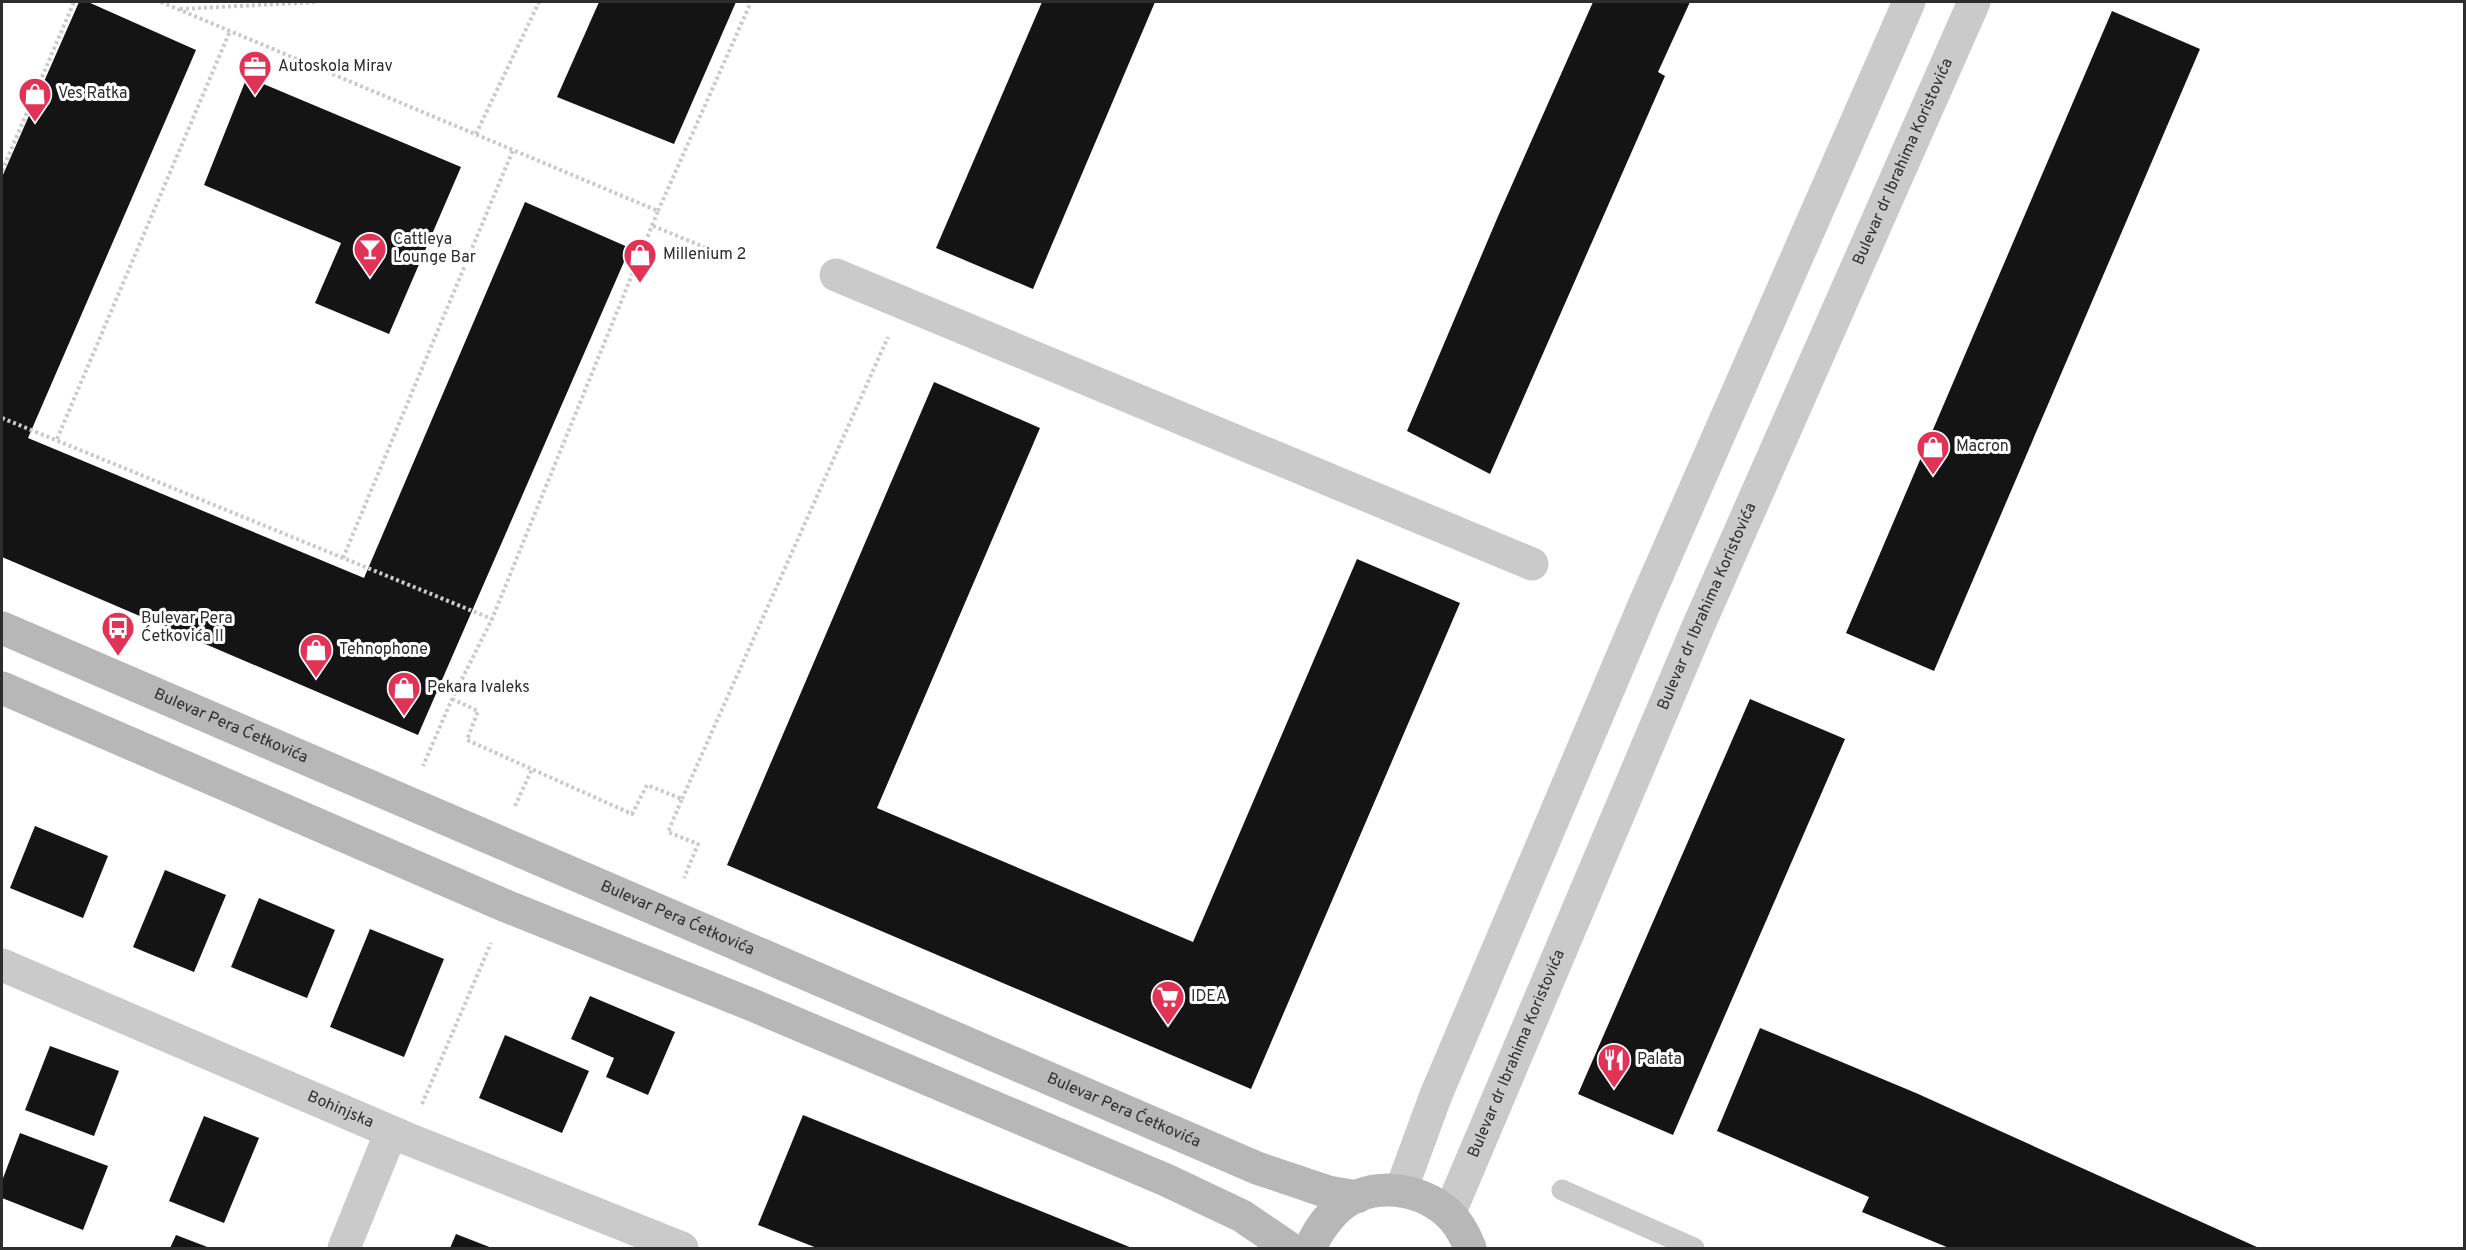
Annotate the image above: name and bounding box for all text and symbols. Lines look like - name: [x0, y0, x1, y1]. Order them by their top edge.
- office icon: Autoskola Mirav: [237, 49, 273, 96]
- street label: Bulevar dr Ibrahima Koristovića: [1849, 55, 1958, 268]
- place label: Autoskola Mirav: [278, 57, 393, 77]
- shop icon: Ves Ratka: [17, 76, 53, 123]
- place label: Ves Ratka: [58, 84, 128, 104]
- place label: Cattleya Lounge Bar: [393, 230, 476, 268]
- bar icon: Cattleya Lounge Bar: [352, 231, 388, 278]
- shop icon: Millenium 2: [622, 237, 658, 284]
- place label: Millenium 2: [663, 245, 746, 265]
- shop icon: Macron: [1915, 429, 1951, 476]
- place label: Macron: [1956, 437, 2009, 457]
- street label: Bulevar dr Ibrahima Koristovića: [1654, 500, 1761, 713]
- place label: Bulevar Pera Ćetkovića II: [141, 609, 233, 647]
- bus stop icon: Bulevar Pera Ćetkovića II: [100, 610, 136, 657]
- shop icon: Tehnophone: [298, 632, 334, 679]
- place label: Tehnophone: [339, 640, 428, 660]
- shop icon: Pekara Ivaleks: [386, 670, 422, 717]
- place label: Pekara Ivaleks: [427, 678, 530, 698]
- street label: Bulevar Pera Ćetkovića: [151, 685, 311, 768]
- street label: Bulevar Pera Ćetkovića: [597, 877, 757, 960]
- street label: Bulevar dr Ibrahima Koristovića: [1464, 947, 1570, 1161]
- supermarket icon: IDEA: [1150, 979, 1186, 1026]
- place label: IDEA: [1191, 987, 1227, 1007]
- restaurant icon: Palata: [1596, 1042, 1632, 1089]
- place label: Palata: [1637, 1050, 1682, 1070]
- street label: Bulevar Pera Ćetkovića: [1044, 1069, 1204, 1153]
- street label: Bohinjska: [304, 1087, 376, 1133]

